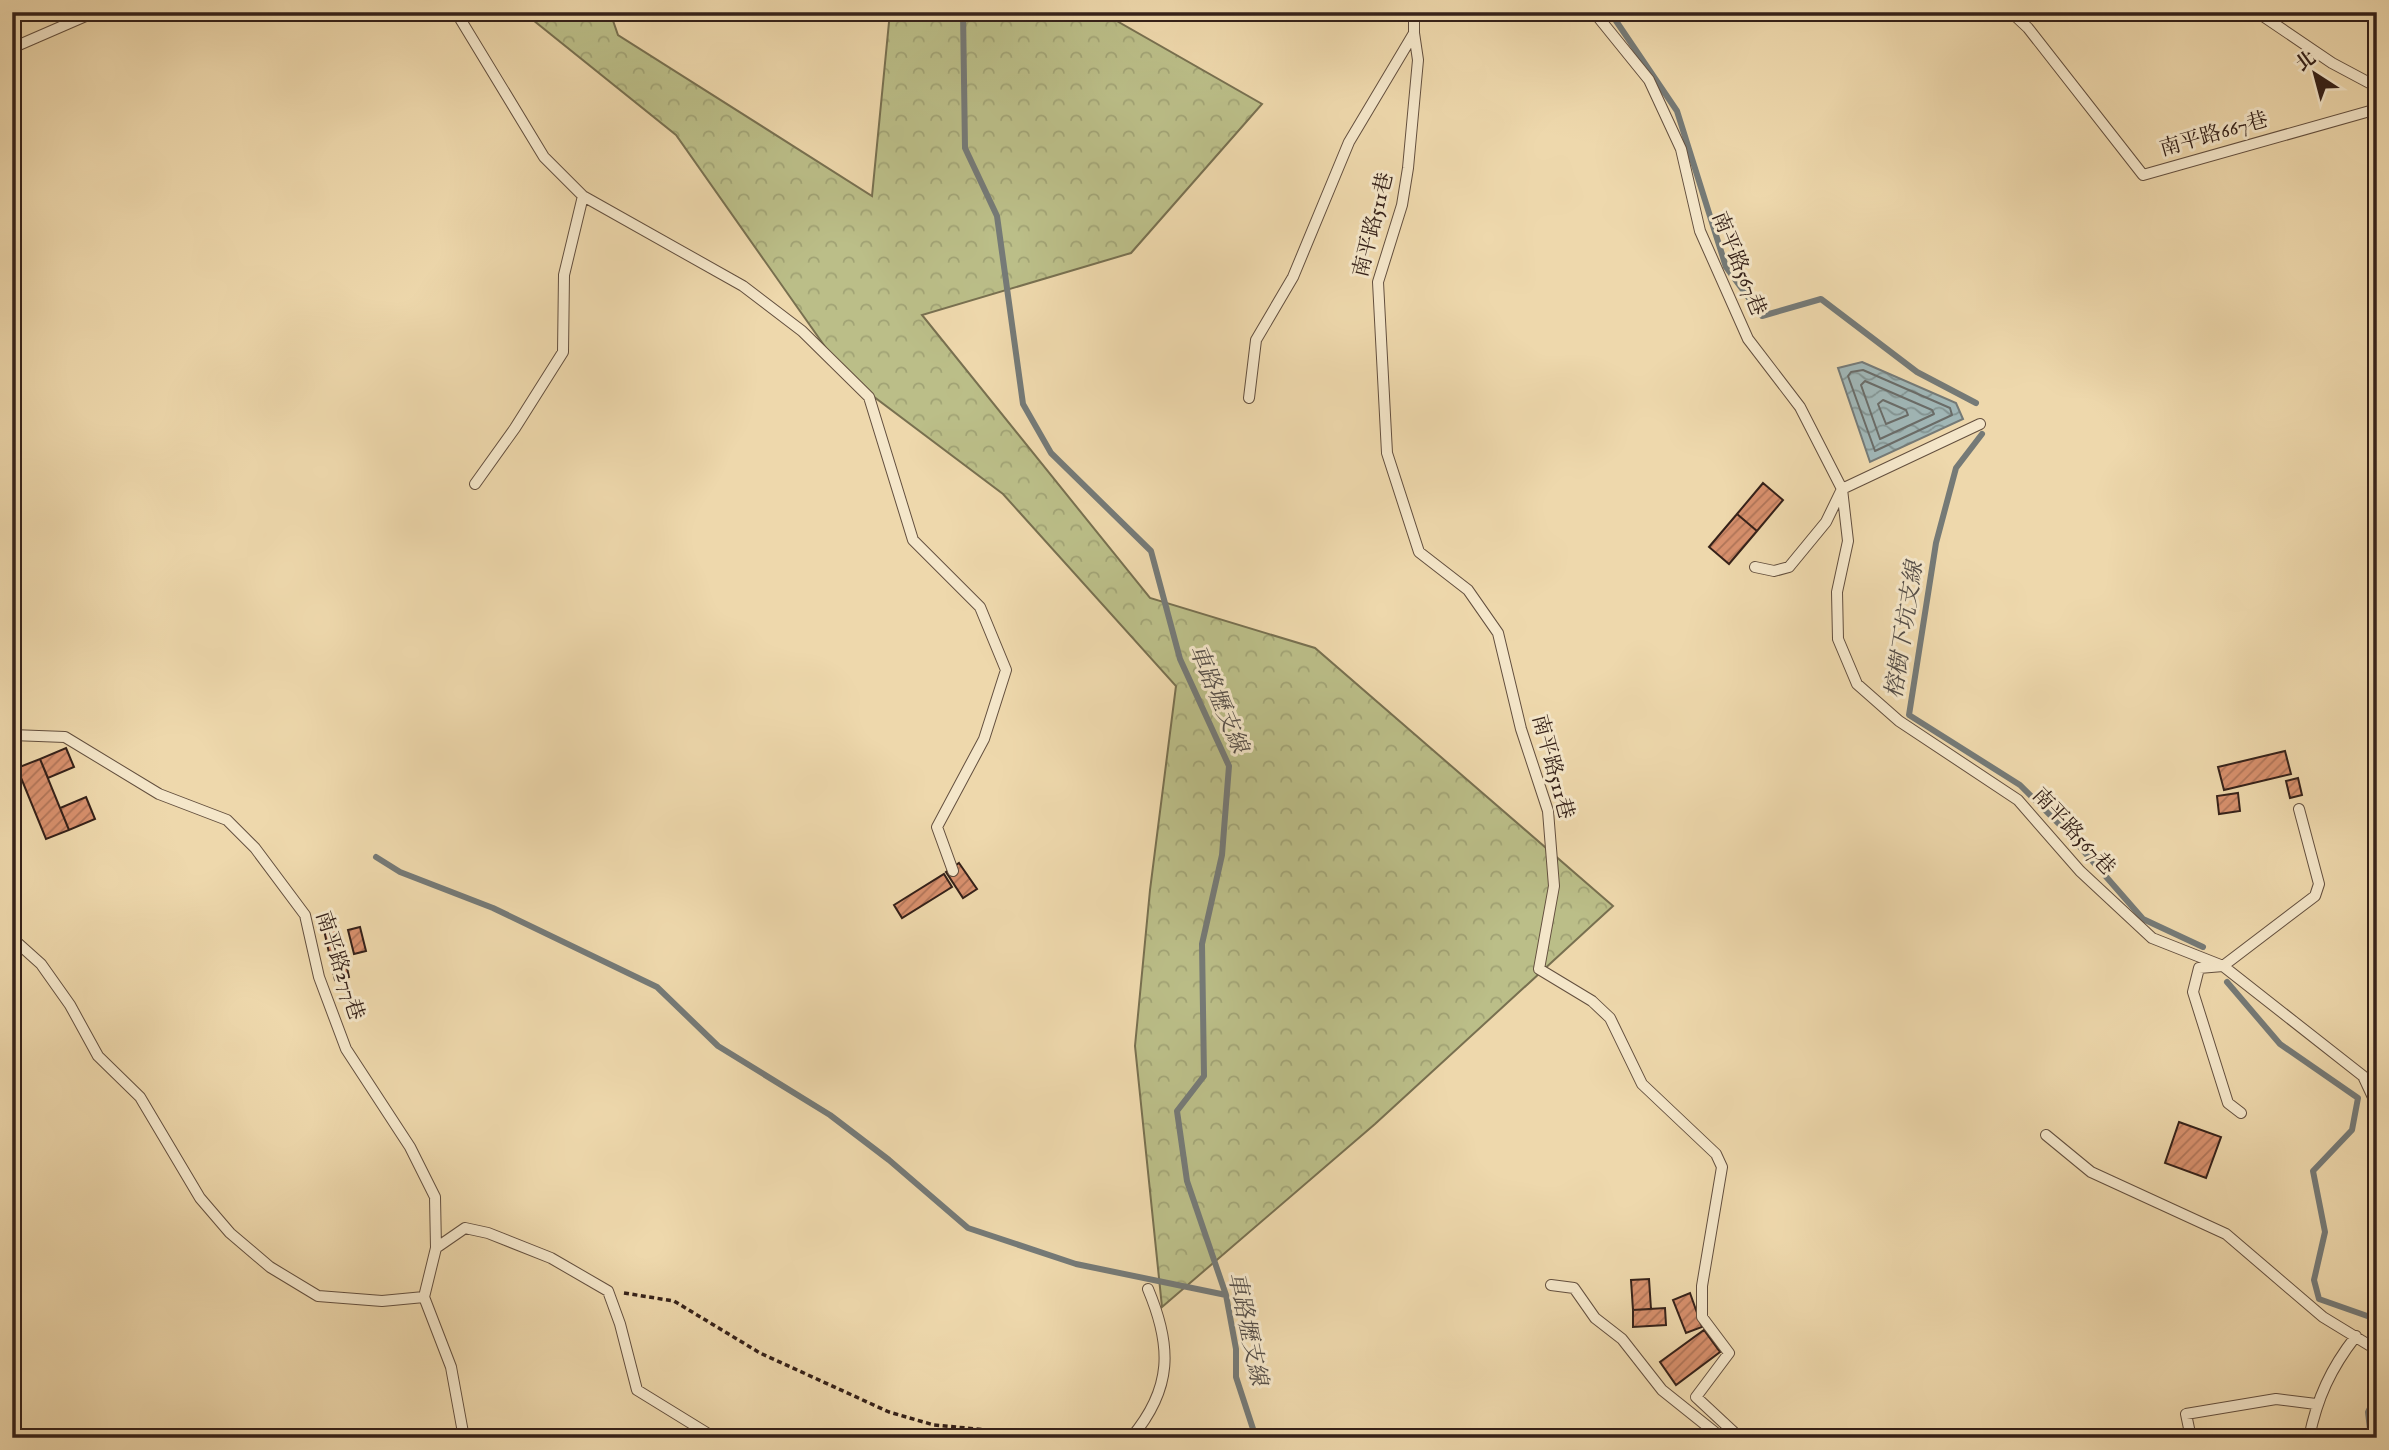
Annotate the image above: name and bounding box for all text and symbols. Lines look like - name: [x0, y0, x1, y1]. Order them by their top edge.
- north arrow: [2280, 38, 2350, 108]
- text: 北: [2291, 47, 2321, 77]
- street label: 南平路667巷: [2157, 107, 2271, 163]
- street label: 南平路511巷: [1348, 170, 1400, 280]
- street label: 南平路567巷: [1705, 208, 1771, 320]
- water label: 榕樹下坑支線: [1880, 558, 1930, 700]
- water label: 車路壢支線: [1182, 640, 1255, 759]
- street label: 南平路511巷: [1525, 712, 1579, 822]
- street label: 南平路567巷: [2026, 782, 2120, 882]
- street label: 南平路277巷: [309, 908, 369, 1024]
- water label: 車路壢支線: [1221, 1270, 1274, 1390]

